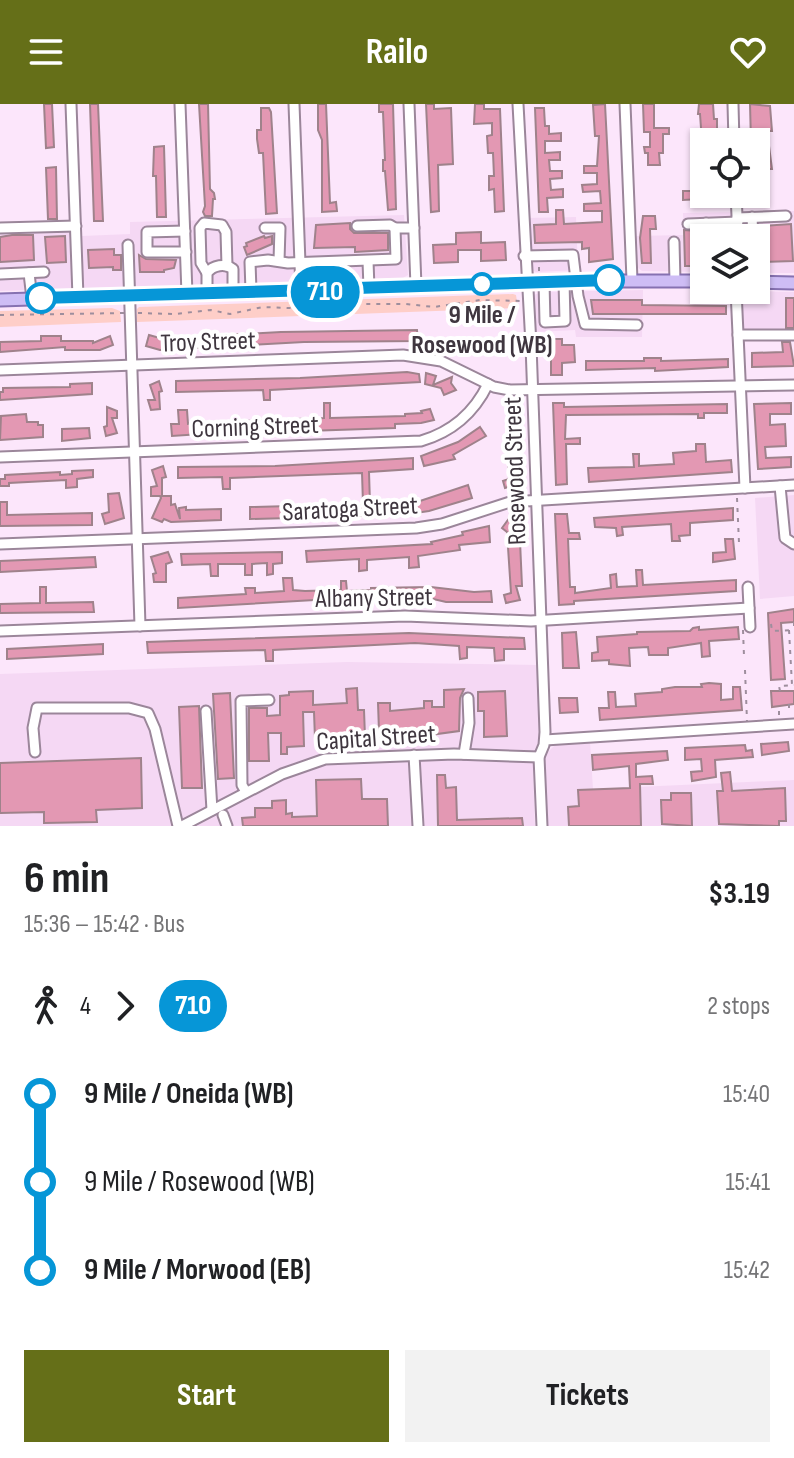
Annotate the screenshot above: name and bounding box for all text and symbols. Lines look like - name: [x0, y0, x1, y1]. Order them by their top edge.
- icon: menu: [24, 30, 68, 74]
- icon: heart: [726, 30, 770, 74]
- text: Railo: [366, 31, 428, 74]
- map controls: [690, 128, 770, 304]
- button: locate: [690, 128, 770, 208]
- button: layers: [690, 224, 770, 304]
- unlabelled marker: [594, 265, 624, 295]
- line badge: 710: [279, 266, 371, 318]
- marker: 9 Mile / Rosewood (WB): [471, 273, 493, 295]
- text: 710: [307, 275, 343, 308]
- unlabelled marker: [26, 283, 56, 313]
- place label: 9 Mile / Rosewood (WB): [411, 300, 553, 361]
- street label: Troy Street: [160, 325, 256, 360]
- street label: Rosewood Street: [497, 396, 534, 545]
- street label: Corning Street: [191, 410, 319, 445]
- street label: Saratoga Street: [282, 490, 419, 529]
- street label: Albany Street: [314, 582, 433, 615]
- street label: Capital Street: [315, 719, 437, 758]
- text: 6 min: [24, 852, 109, 905]
- text: $3.19: [708, 876, 770, 912]
- text: 15:36 – 15:42 · Bus: [24, 909, 185, 940]
- icon: walk: [24, 984, 68, 1028]
- icon: forward: [103, 984, 147, 1028]
- text: 710: [175, 989, 211, 1022]
- text: 4: [80, 991, 91, 1022]
- text: 2 stops: [707, 991, 770, 1022]
- text: 9 Mile / Oneida (WB): [84, 1076, 293, 1112]
- text: 15:40: [723, 1079, 770, 1110]
- text: 9 Mile / Rosewood (WB): [84, 1164, 315, 1200]
- text: 15:41: [726, 1167, 770, 1198]
- text: 9 Mile / Morwood (EB): [84, 1252, 311, 1288]
- text: 15:42: [724, 1255, 770, 1286]
- button: Start: [24, 1350, 389, 1442]
- button: Tickets: [405, 1350, 770, 1442]

